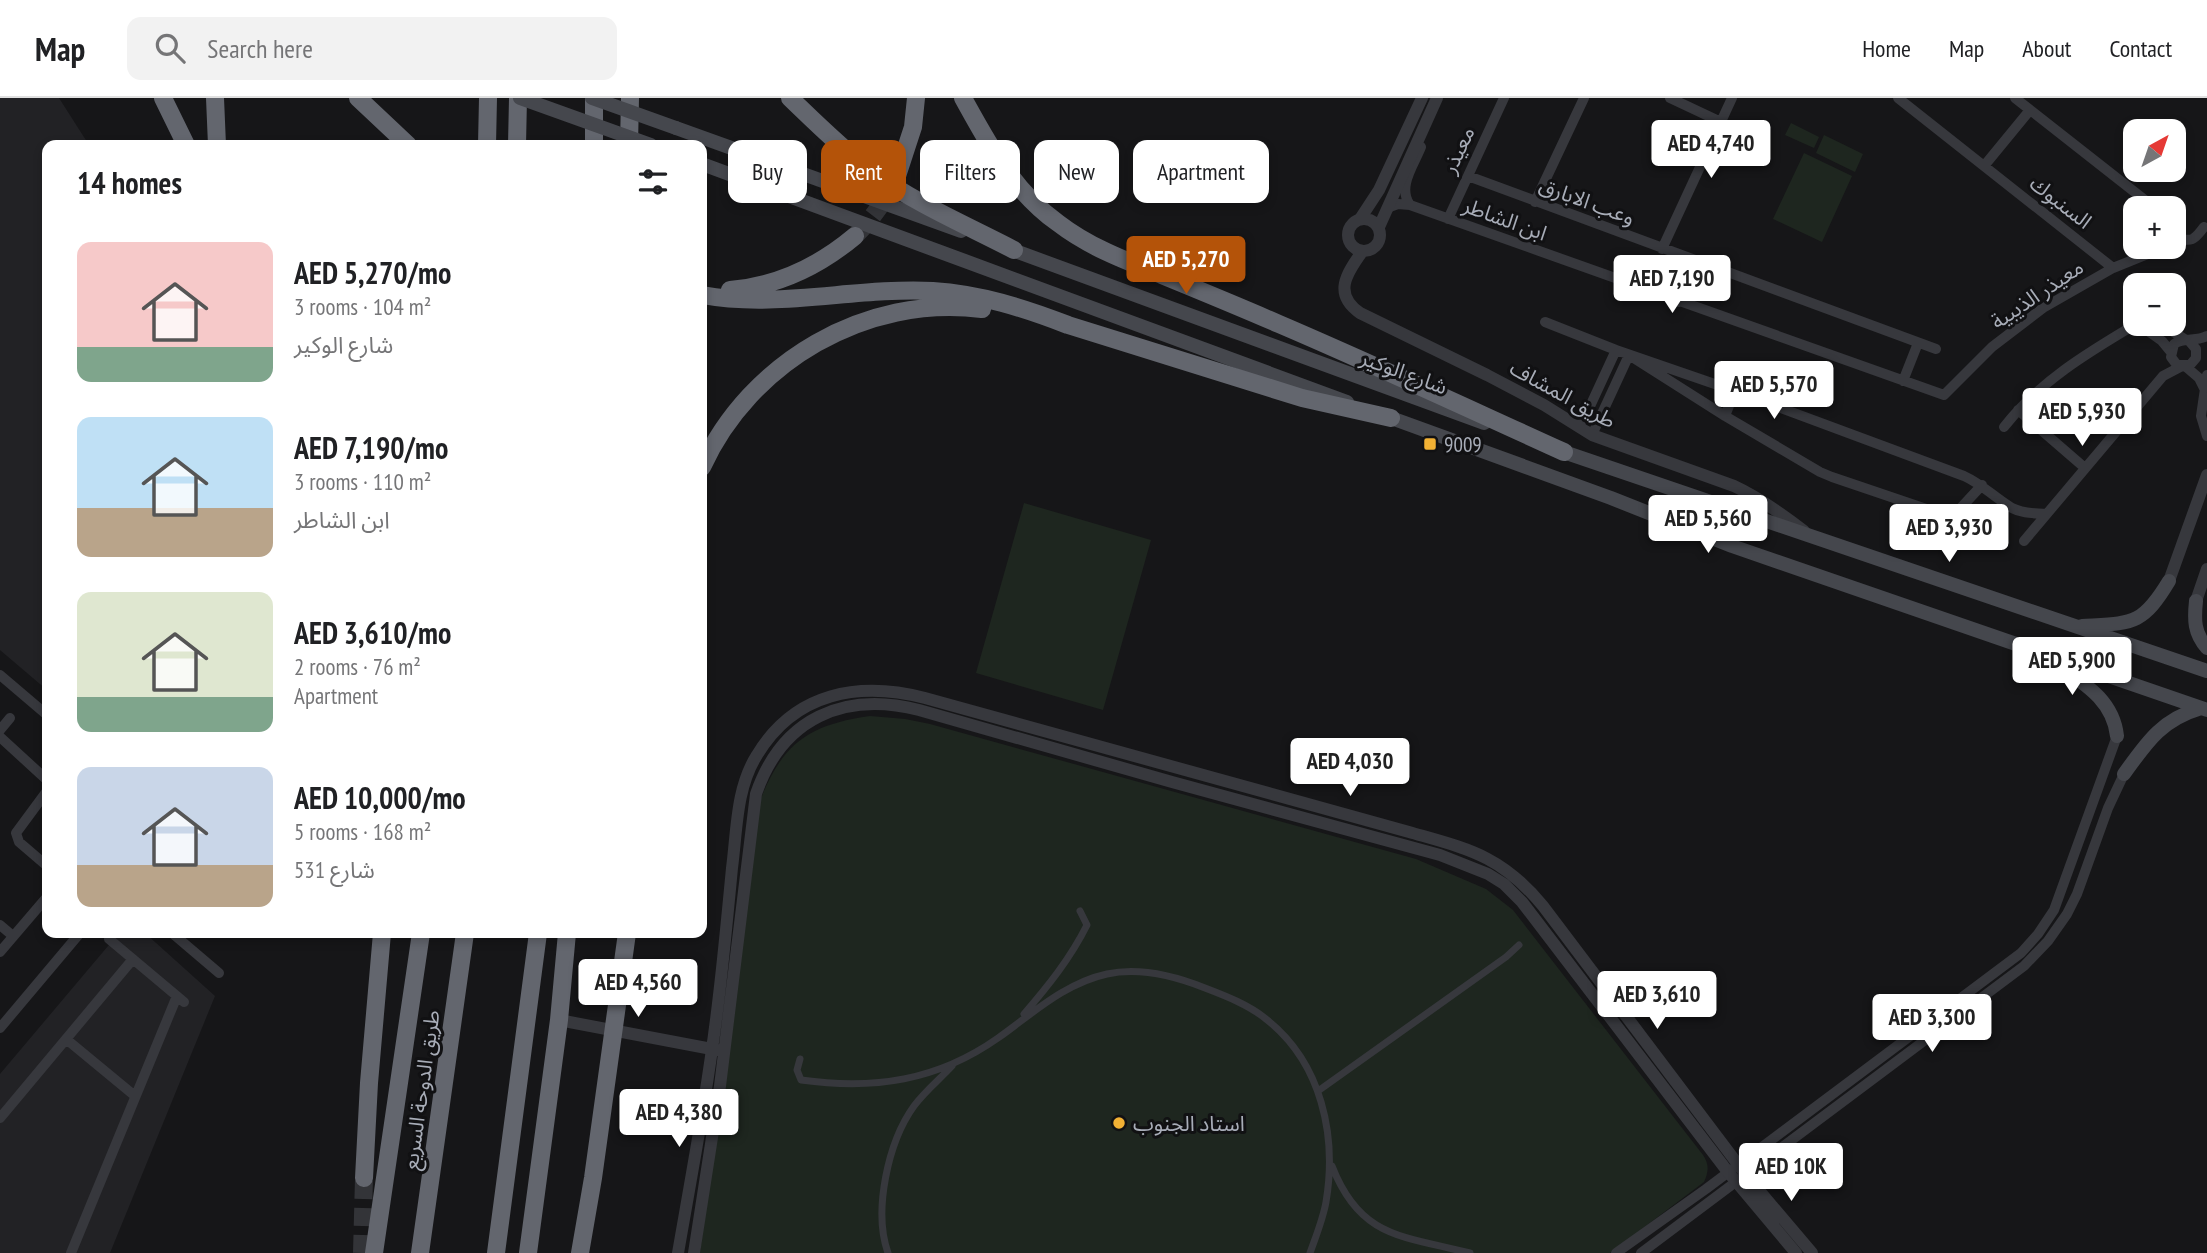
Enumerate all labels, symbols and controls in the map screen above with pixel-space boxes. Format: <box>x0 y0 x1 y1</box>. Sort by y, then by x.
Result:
search box <box>127 17 617 80</box>
text: Map <box>35 27 85 70</box>
icon: search <box>151 29 189 67</box>
text: Search here <box>207 32 313 65</box>
text: Home <box>1862 33 1911 64</box>
text: Map <box>1949 33 1984 64</box>
text: About <box>2022 33 2071 64</box>
text: Contact <box>2109 33 2172 64</box>
north arrow <box>2123 119 2186 182</box>
map controls <box>2123 119 2186 336</box>
pin: AED 4,740 <box>1631 120 1791 180</box>
street label: معيذر <box>1435 122 1481 179</box>
text: AED 4,740 <box>1667 128 1755 157</box>
chip: Buy <box>728 140 807 203</box>
chip: Rent <box>821 140 906 203</box>
chip: Filters <box>920 140 1020 203</box>
chip: New <box>1034 140 1119 203</box>
chip: Apartment <box>1133 140 1269 203</box>
text: 14 homes <box>77 163 182 202</box>
icon: filters <box>634 163 672 201</box>
street label: السنبوك <box>2025 169 2097 235</box>
street label: وعب الابارق <box>1536 171 1638 231</box>
street label: ابن الشاطر <box>1458 191 1551 247</box>
button: + <box>2123 196 2186 259</box>
pin: AED 5,270 <box>1106 236 1266 296</box>
text: AED 5,270 <box>1142 244 1230 273</box>
text: AED 5,270/mo <box>294 253 451 292</box>
street label: معيذر الذيبية <box>1985 253 2089 335</box>
pin: AED 7,190 <box>1592 256 1752 315</box>
text: AED 7,190 <box>1630 263 1714 292</box>
icon: home <box>133 270 217 354</box>
button: − <box>2123 273 2186 336</box>
text: 3 rooms · 104 m² <box>294 292 431 321</box>
text: شارع الوكير <box>294 330 393 359</box>
street label: شارع الوكير <box>1355 343 1451 402</box>
street label: طريق المشاف <box>1505 354 1621 434</box>
pin: AED 5,570 <box>1694 362 1854 421</box>
text: AED 5,570 <box>1730 369 1818 398</box>
pin: AED 5,930 <box>2002 388 2162 448</box>
text: AED 5,930 <box>2038 396 2126 425</box>
text: AED 7,190/mo <box>294 428 448 467</box>
place label: 9009 <box>1444 431 1482 458</box>
marker: 9009 <box>1422 436 1438 452</box>
icon: home <box>133 445 217 529</box>
text: 3 rooms · 110 m² <box>294 467 431 496</box>
pin: AED 5,560 <box>1628 496 1788 555</box>
text: AED 5,560 <box>1664 503 1752 532</box>
pin: AED 3,930 <box>1869 504 2029 564</box>
text: ابن الشاطر <box>294 505 390 534</box>
text: AED 3,930 <box>1905 512 1993 541</box>
text: AED 3,610/mo <box>294 613 451 652</box>
icon: home <box>133 620 217 704</box>
pin: AED 5,900 <box>1992 638 2152 697</box>
text: AED 5,900 <box>2028 645 2116 674</box>
text: 2 rooms · 76 m² <box>294 652 421 681</box>
text: Apartment <box>294 681 378 710</box>
pin: AED 4,030 <box>1270 738 1430 798</box>
text: AED 4,030 <box>1306 746 1394 775</box>
text: AED 10,000/mo <box>294 778 466 817</box>
icon: home <box>133 795 217 879</box>
text: 5 rooms · 168 m² <box>294 817 431 846</box>
text: شارع 531 <box>294 855 375 884</box>
pin: AED 4,560 <box>558 960 718 1019</box>
text: AED 4,560 <box>594 967 682 996</box>
pin: AED 3,610 <box>1577 972 1737 1031</box>
text: AED 3,610 <box>1613 979 1701 1008</box>
pin: AED 3,300 <box>1852 995 2012 1054</box>
text: AED 3,300 <box>1888 1002 1976 1031</box>
street label: طريق الدوحة السريع <box>396 1008 448 1172</box>
pin: AED 4,380 <box>599 1090 759 1149</box>
text: AED 4,380 <box>635 1097 723 1126</box>
place label: استاد الجنوب <box>1133 1110 1245 1137</box>
marker: استاد الجنوب <box>1111 1115 1127 1131</box>
pin: AED 10K <box>1726 1144 1856 1203</box>
text: AED 10K <box>1755 1151 1827 1180</box>

